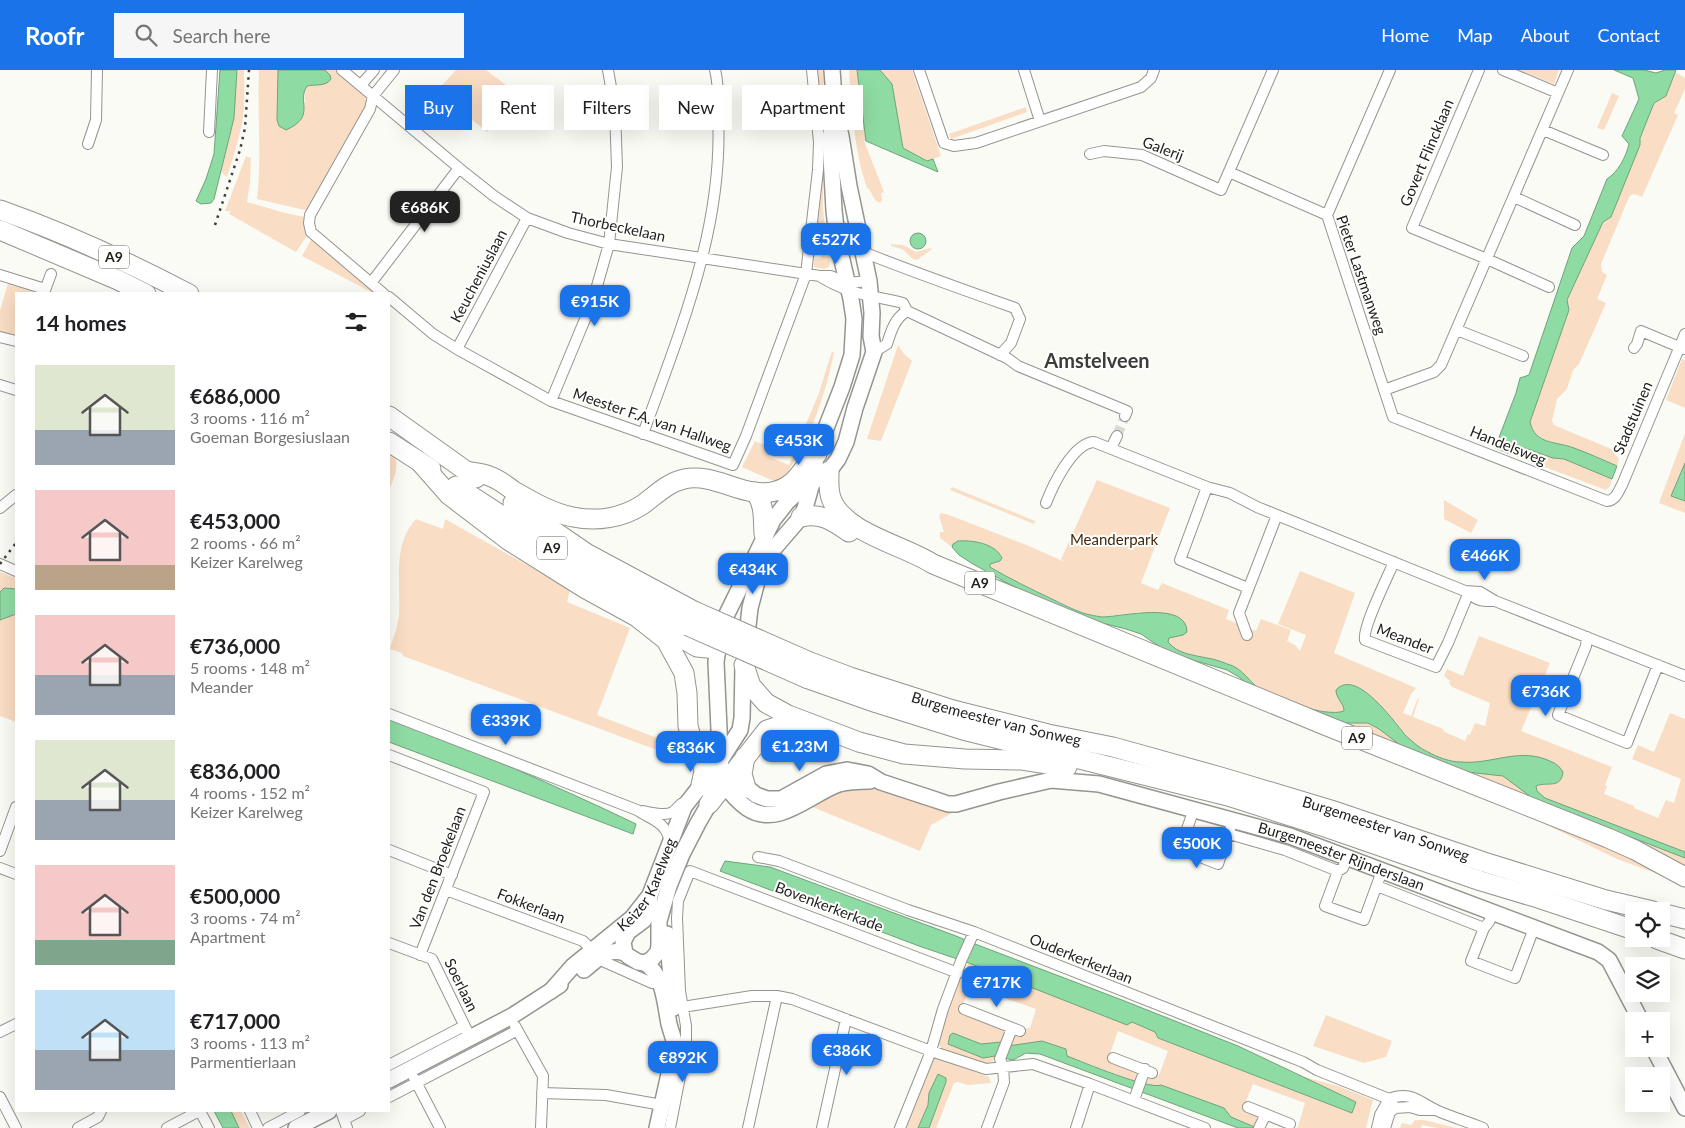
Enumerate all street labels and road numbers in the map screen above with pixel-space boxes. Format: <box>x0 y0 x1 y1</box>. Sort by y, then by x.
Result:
street label: Govert Flincklaan <box>1395 96 1457 209</box>
street label: Galerij <box>1140 132 1186 164</box>
street label: Thorbeckelaan <box>569 207 667 245</box>
street label: Pieter Lastmanweg <box>1333 213 1391 337</box>
street label: Keucheniuslaan <box>446 226 510 325</box>
road number: A9 <box>99 246 129 268</box>
street label: Stadstuinen <box>1609 378 1656 457</box>
street label: Meester F.A. van Hallweg <box>571 383 734 455</box>
street label: Handelsweg <box>1468 422 1549 469</box>
road number: A9 <box>537 536 567 559</box>
road number: A9 <box>965 572 995 594</box>
street label: Meander <box>1374 619 1437 657</box>
street label: Burgemeester van Sonweg <box>909 687 1083 748</box>
road number: A9 <box>1342 726 1372 750</box>
street label: Burgemeester van Sonweg <box>1300 792 1472 864</box>
street label: Van den Broekelaan <box>405 804 469 932</box>
street label: Burgemeester Rijnderslaan <box>1256 818 1427 894</box>
street label: Keizer Karelweg <box>613 835 679 934</box>
street label: Bovenkerkerkade <box>773 877 886 935</box>
street label: Fokkerlaan <box>495 884 568 926</box>
street label: Ouderkerkerlaan <box>1027 929 1136 987</box>
street label: Soerlaan <box>441 955 482 1014</box>

